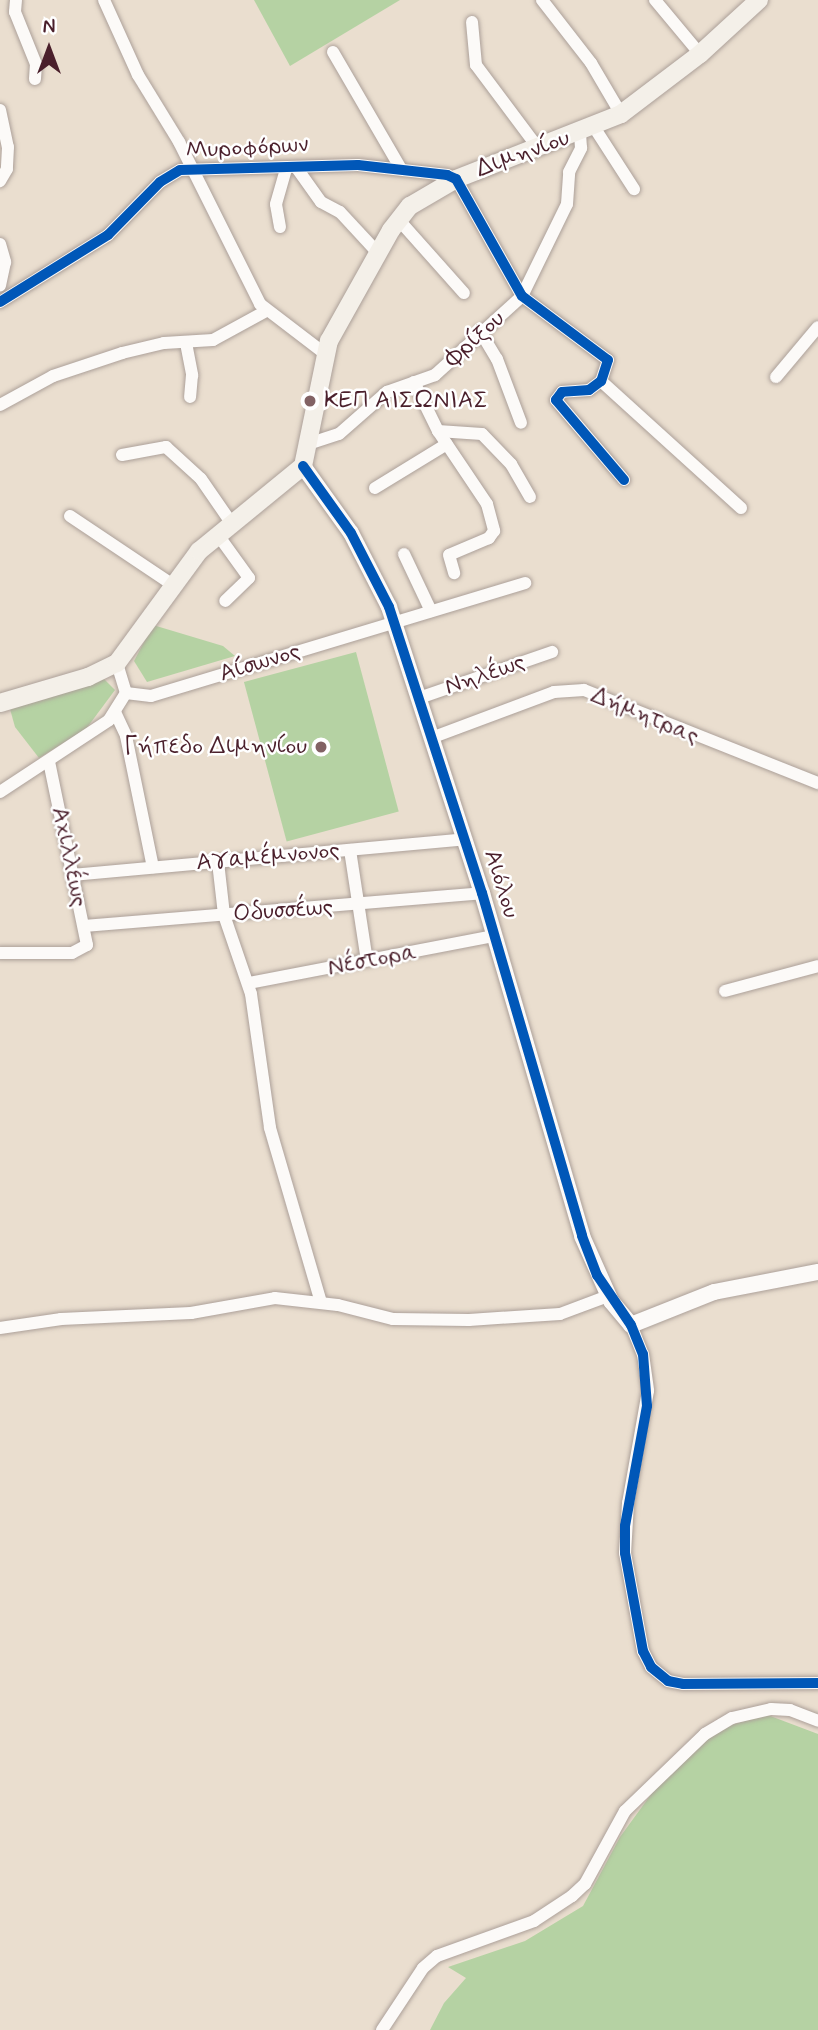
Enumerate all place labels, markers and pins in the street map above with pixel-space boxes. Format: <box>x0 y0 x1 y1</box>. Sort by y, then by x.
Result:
place label: ΚΕΠ ΑΙΣΩΝΙΑΣ <box>324 387 488 415</box>
marker: ΚΕΠ ΑΙΣΩΝΙΑΣ <box>302 393 318 409</box>
place label: Γήπεδο Διμηνίου <box>124 733 307 761</box>
marker: Γήπεδο Διμηνίου <box>313 739 329 755</box>

